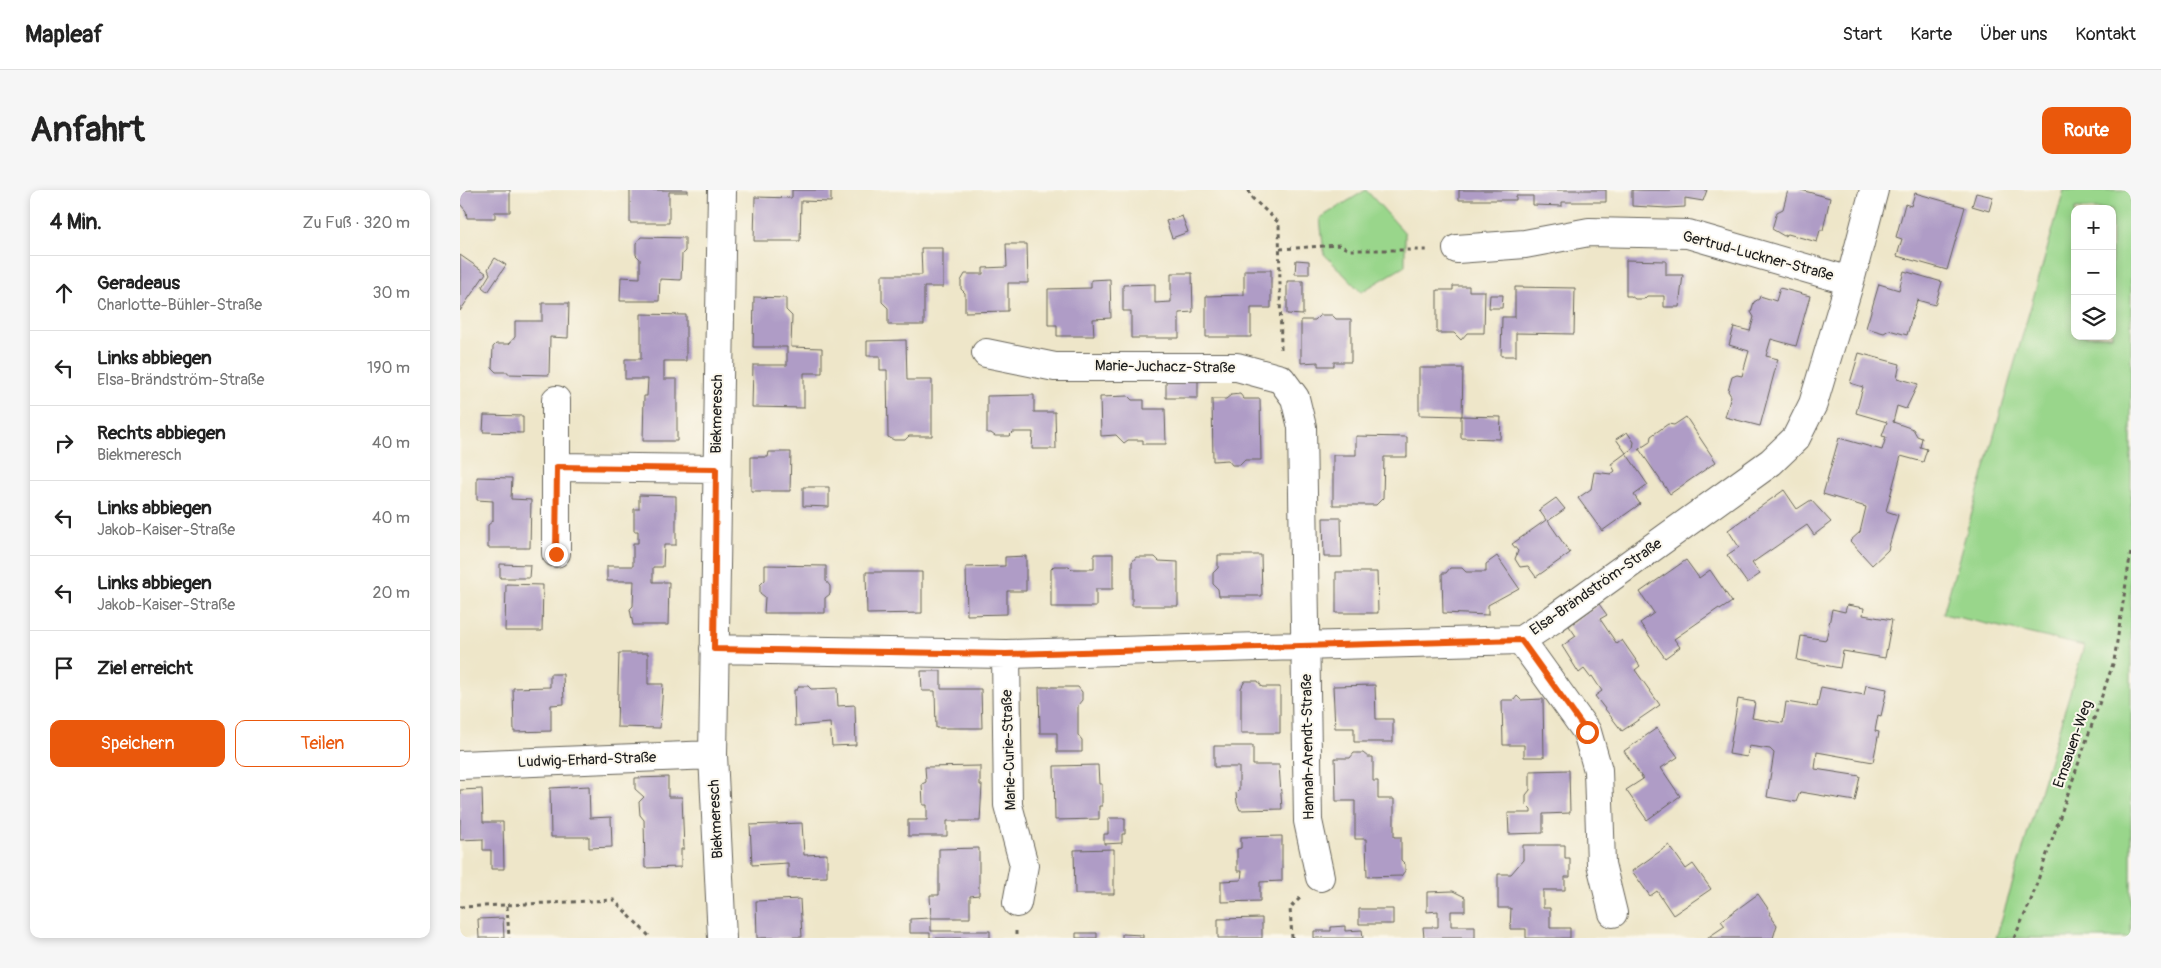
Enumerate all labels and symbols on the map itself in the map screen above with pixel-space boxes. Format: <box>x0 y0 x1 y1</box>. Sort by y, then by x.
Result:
street label: Gertrud-Luckner-Straße <box>1680 227 1836 285</box>
street label: Marie-Juchacz-Straße <box>1095 356 1236 378</box>
street label: Biekmeresch <box>707 374 727 454</box>
street label: Elsa-Brändström-Straße <box>1526 534 1666 640</box>
route end <box>545 543 568 566</box>
street label: Hannah-Arendt-Straße <box>1297 673 1319 820</box>
street label: Marie-Curie-Straße <box>997 689 1021 811</box>
street label: Emsauen-Weg <box>2049 698 2097 790</box>
route start <box>1576 721 1599 744</box>
street label: Ludwig-Erhard-Straße <box>517 748 657 772</box>
street label: Biekmeresch <box>704 779 728 859</box>

